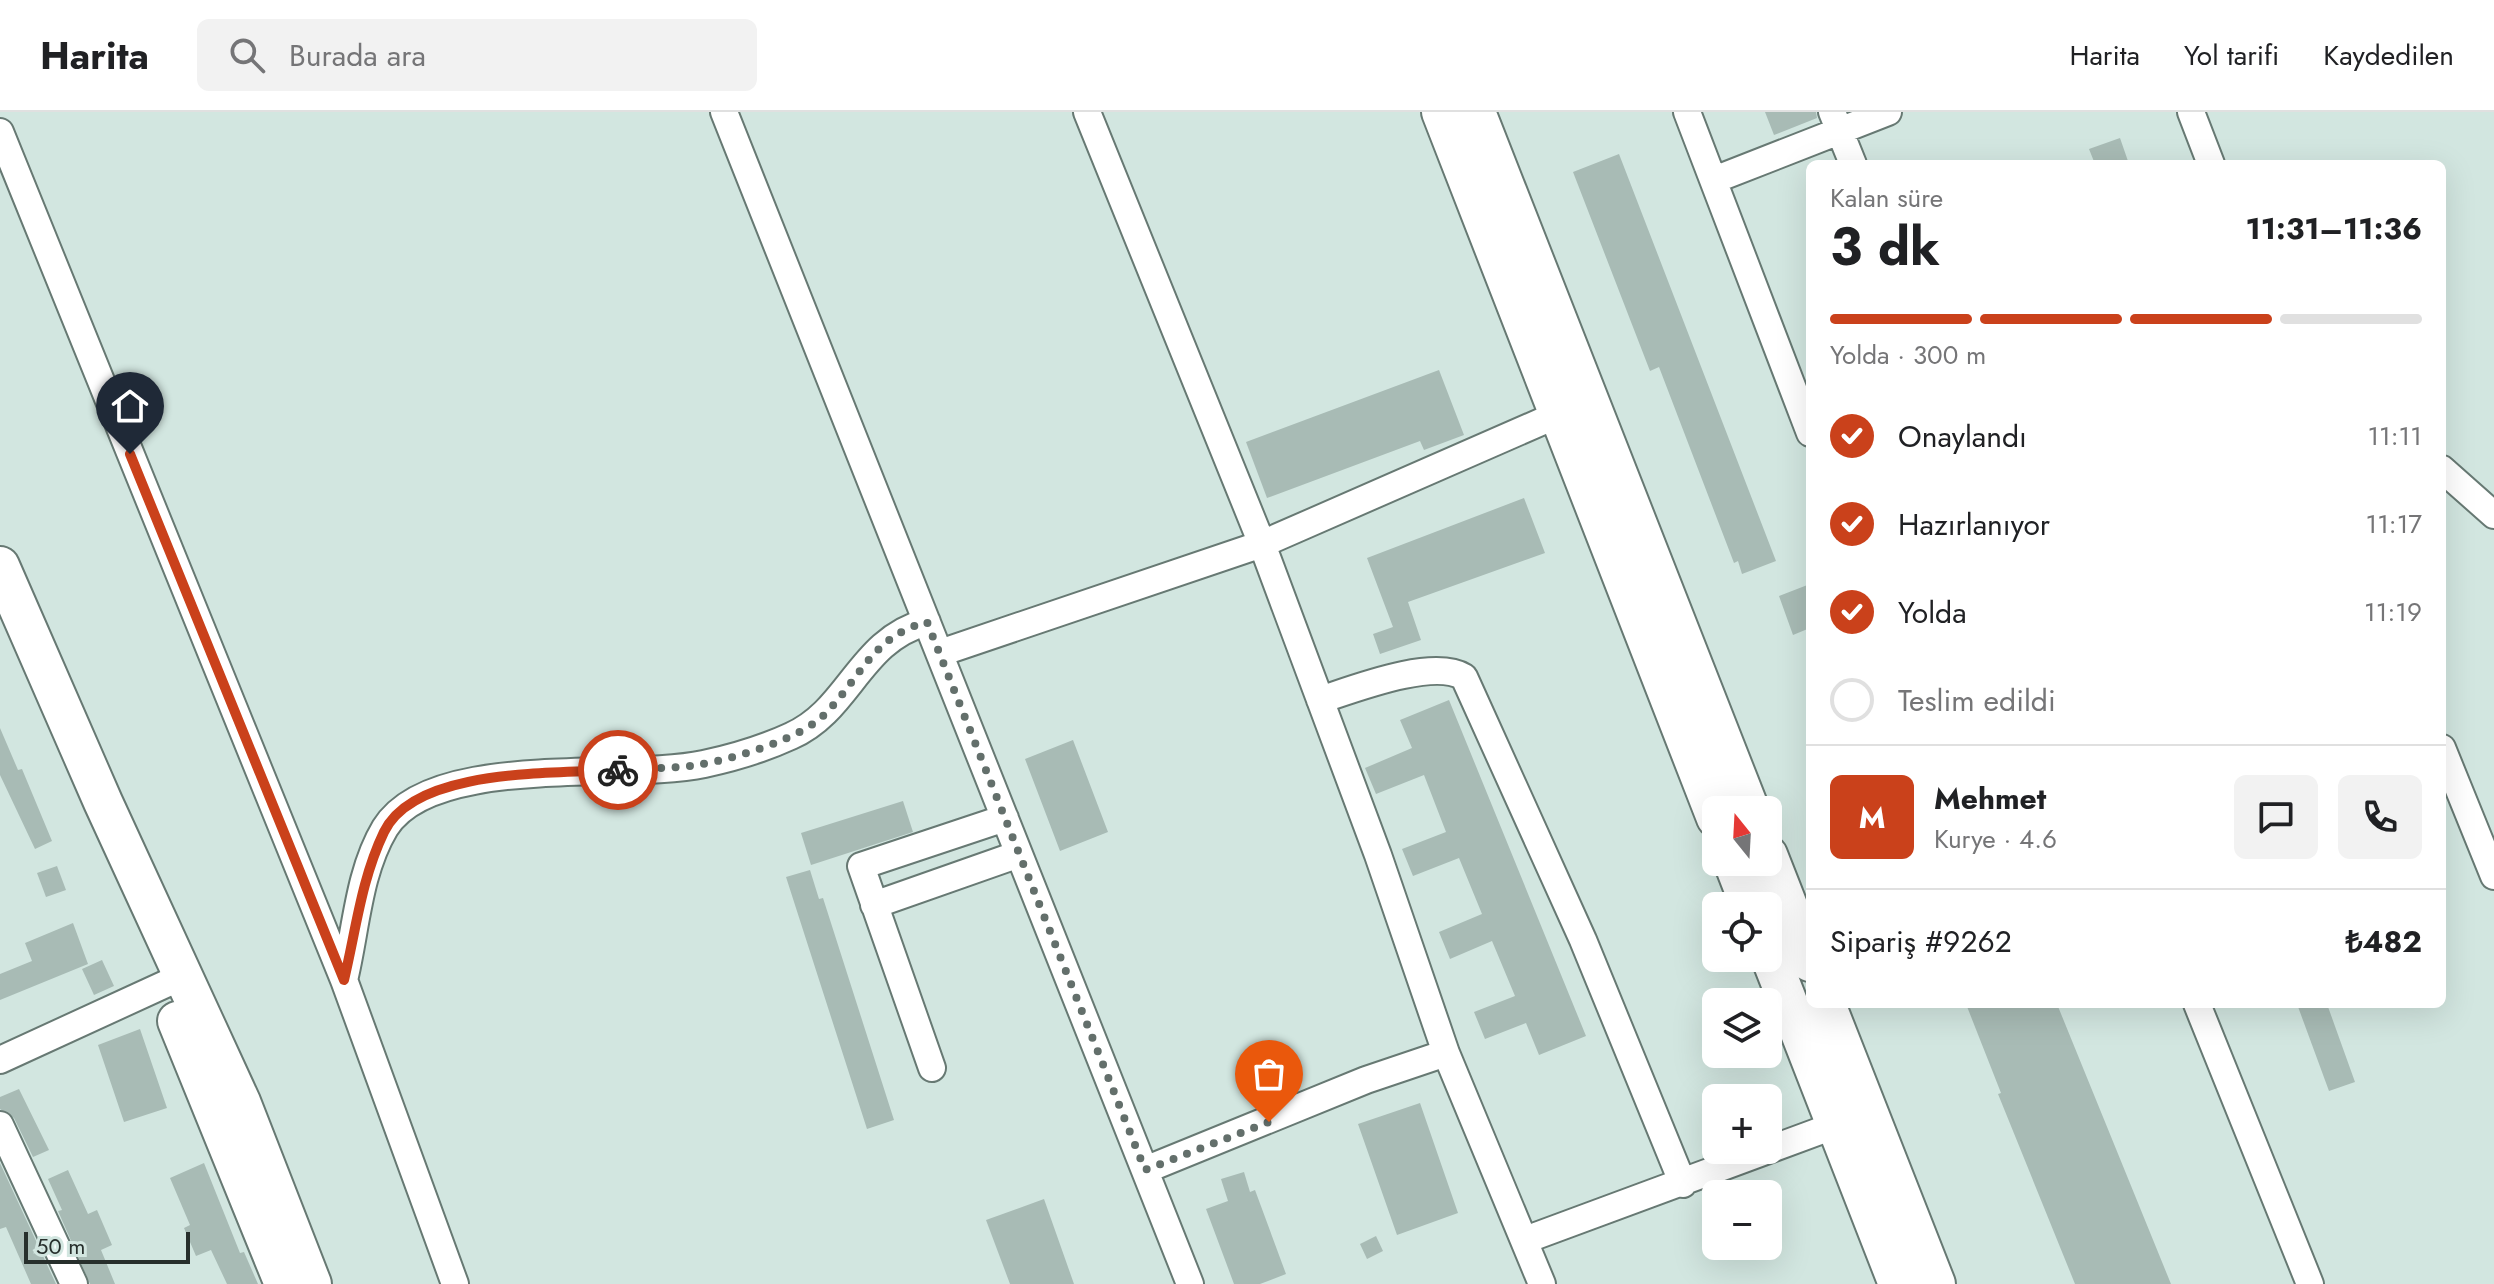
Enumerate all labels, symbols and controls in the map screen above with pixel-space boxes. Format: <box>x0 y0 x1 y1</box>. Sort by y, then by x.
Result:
search box <box>197 19 757 91</box>
text: Harita <box>40 28 149 83</box>
icon: search <box>225 33 269 77</box>
text: Burada ara <box>289 34 426 77</box>
text: Harita <box>2069 35 2140 76</box>
text: Yol tarifi <box>2184 35 2279 76</box>
text: Kaydedilen <box>2323 35 2454 76</box>
text: Kalan süre <box>1830 179 1943 217</box>
text: 11:31–11:36 <box>2245 207 2422 250</box>
text: 3 dk <box>1830 209 1940 285</box>
text: Yolda · 300 m <box>1830 336 1986 374</box>
pin <box>96 372 164 454</box>
icon: home <box>108 384 152 428</box>
icon: check <box>1830 414 1874 458</box>
text: Onaylandı <box>1898 415 2027 458</box>
text: 11:11 <box>2367 417 2422 455</box>
icon: check <box>1830 502 1874 546</box>
text: Hazırlanıyor <box>1898 503 2050 546</box>
text: 11:17 <box>2365 505 2422 543</box>
icon: check <box>1830 590 1874 634</box>
text: Yolda <box>1898 591 1967 634</box>
text: 11:19 <box>2364 593 2422 631</box>
text: Teslim edildi <box>1898 679 2056 722</box>
courier <box>578 730 658 810</box>
icon: bike <box>596 748 640 792</box>
button: chat <box>2234 775 2318 859</box>
button: phone <box>2338 775 2422 859</box>
text: Mehmet <box>1934 777 2046 820</box>
north arrow <box>1702 796 1782 876</box>
map controls <box>1702 796 1782 1260</box>
text: M <box>1859 796 1885 839</box>
text: Kurye · 4.6 <box>1934 820 2057 858</box>
button: locate <box>1702 892 1782 972</box>
text: Sipariş #9262 <box>1830 920 2012 963</box>
text: ₺482 <box>2345 920 2422 963</box>
button: layers <box>1702 988 1782 1068</box>
pin <box>1235 1040 1303 1122</box>
icon: bag <box>1247 1052 1291 1096</box>
button: + <box>1702 1084 1782 1164</box>
button: − <box>1702 1180 1782 1260</box>
scale bar <box>24 1228 190 1264</box>
text: 50 m <box>36 1230 85 1262</box>

